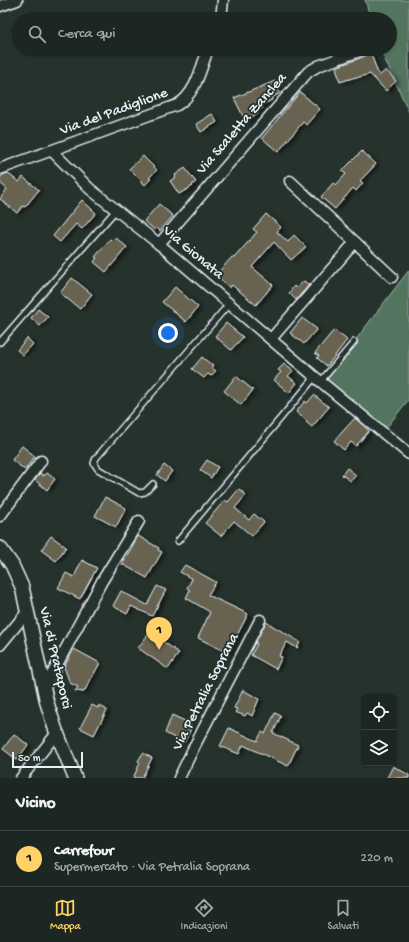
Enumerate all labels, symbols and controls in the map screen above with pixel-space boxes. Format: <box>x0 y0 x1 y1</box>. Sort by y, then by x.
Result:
search box <box>12 12 397 56</box>
icon: search <box>26 23 48 45</box>
text: Cerca qui <box>58 25 115 43</box>
street label: Via Scaletta Zanclea <box>192 69 291 179</box>
street label: Via del Padiglione <box>57 84 171 140</box>
street label: Via Gionata <box>158 222 228 284</box>
your location <box>158 323 178 343</box>
street label: Via di Prataporci <box>34 604 75 711</box>
pin: 1 <box>146 617 172 650</box>
street label: Via Petralia Soprana <box>168 630 244 754</box>
map controls <box>361 694 397 766</box>
button: locate <box>361 694 397 730</box>
button: layers <box>361 730 397 766</box>
scale bar <box>12 750 83 769</box>
text: 50 m <box>18 753 40 765</box>
text: Vicino <box>16 794 56 814</box>
text: Carrefour <box>54 842 114 860</box>
text: 1 <box>26 851 32 866</box>
text: 220 m <box>361 851 393 866</box>
text: Supermercato · Via Petralia Soprana <box>54 860 250 875</box>
tab: Mappa <box>50 897 81 933</box>
tab: Indicazioni <box>181 897 228 933</box>
tab: Salvati <box>328 897 359 933</box>

